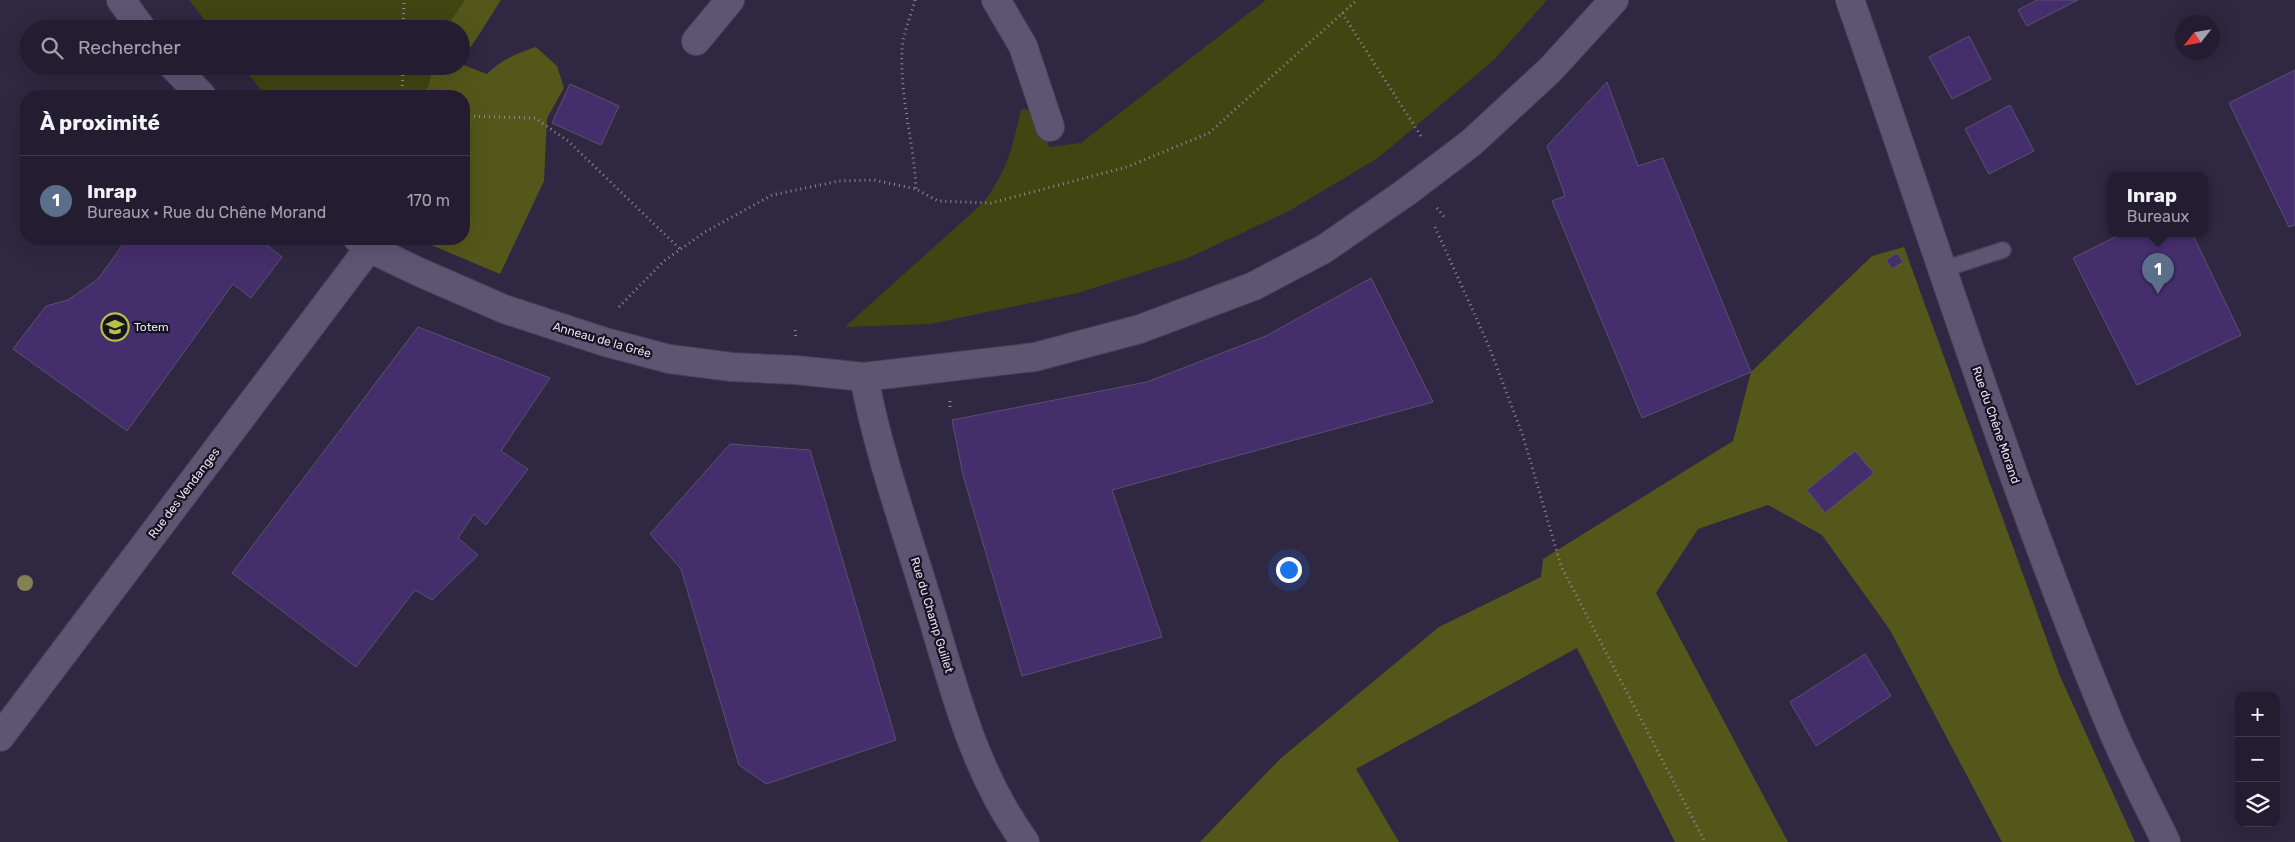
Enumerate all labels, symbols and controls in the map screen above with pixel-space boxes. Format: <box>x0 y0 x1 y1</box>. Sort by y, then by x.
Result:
north arrow <box>2175 15 2220 60</box>
search box <box>20 20 470 75</box>
icon: search <box>38 34 66 62</box>
text: Rechercher <box>78 36 181 59</box>
text: À proximité <box>40 110 160 135</box>
popup <box>2108 172 2208 237</box>
text: Inrap <box>87 180 137 203</box>
text: Inrap <box>2127 184 2177 207</box>
text: 1 <box>52 191 60 210</box>
text: 170 m <box>407 191 450 210</box>
text: Bureaux · Rue du Chêne Morand <box>87 203 326 222</box>
text: Bureaux <box>2127 207 2189 226</box>
pin: 1 <box>2142 253 2174 294</box>
school or university icon: Totem <box>100 312 130 342</box>
street label: Anneau de la Grée <box>551 319 653 361</box>
place label: Totem <box>134 320 169 334</box>
street label: Rue du Chêne Morand <box>1969 365 2023 485</box>
street label: Rue des Vendanges <box>145 445 223 541</box>
street label: Rue du Champ Guillet <box>908 555 956 675</box>
your location <box>1276 557 1302 583</box>
map controls <box>2235 692 2280 827</box>
button: + <box>2235 692 2280 737</box>
button: − <box>2235 737 2280 782</box>
button: layers <box>2235 782 2280 827</box>

